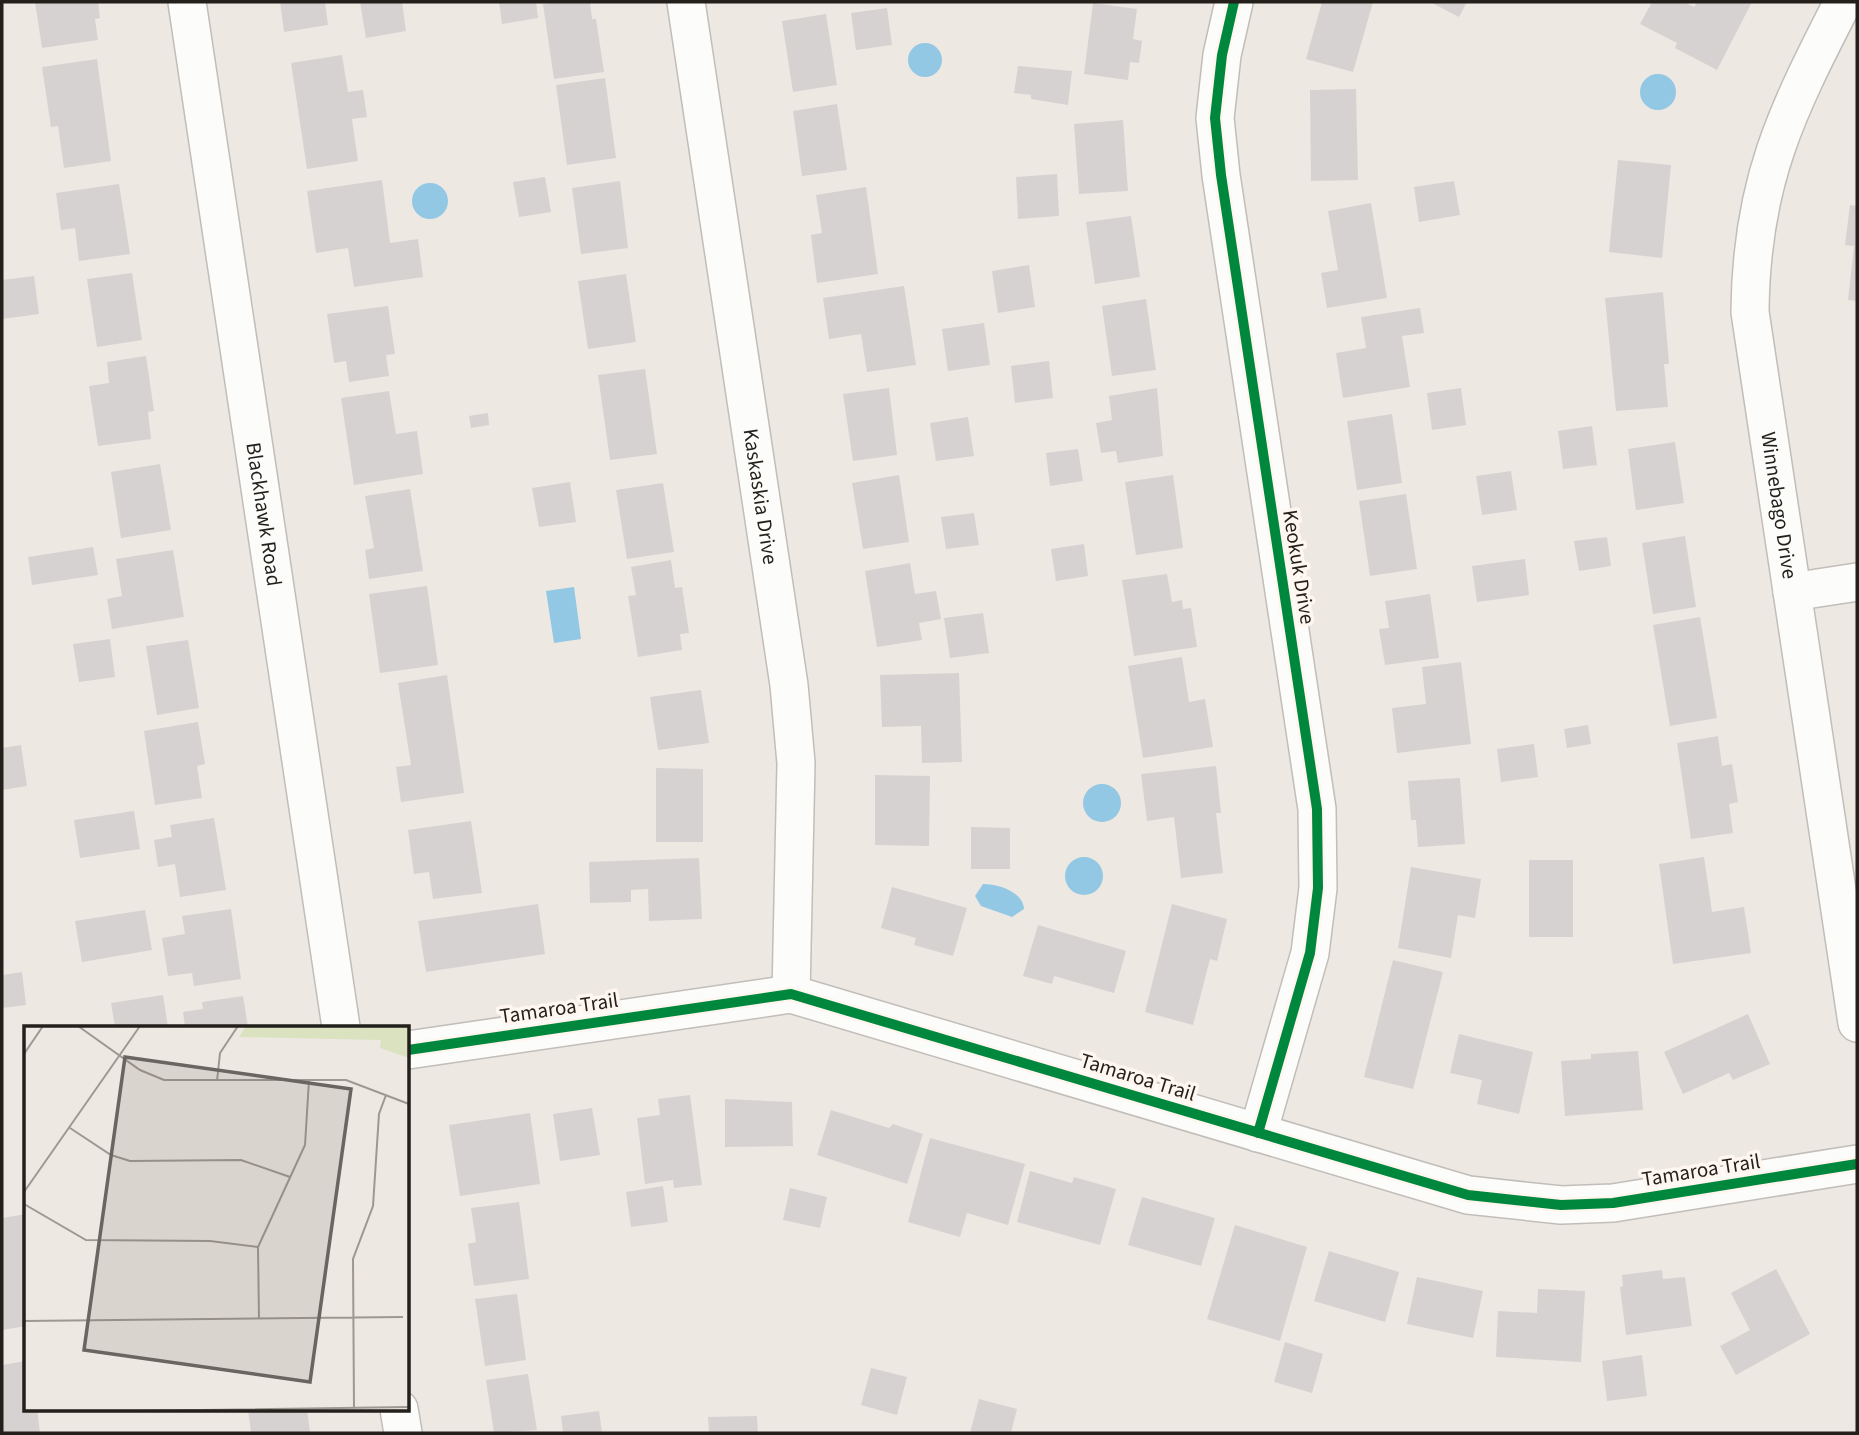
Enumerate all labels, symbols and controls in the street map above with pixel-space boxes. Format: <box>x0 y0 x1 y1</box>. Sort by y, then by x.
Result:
street label: Kaskaskia Drive <box>736 426 786 566</box>
street label: Winnebago Drive <box>1753 430 1805 581</box>
street label: Blackhawk Road <box>238 440 290 588</box>
street label: Keokuk Drive <box>1275 508 1323 626</box>
street label: Tamaroa Trail <box>498 985 620 1031</box>
inset map <box>24 1026 410 1410</box>
street label: Tamaroa Trail <box>1076 1045 1200 1109</box>
street label: Tamaroa Trail <box>1640 1146 1762 1194</box>

